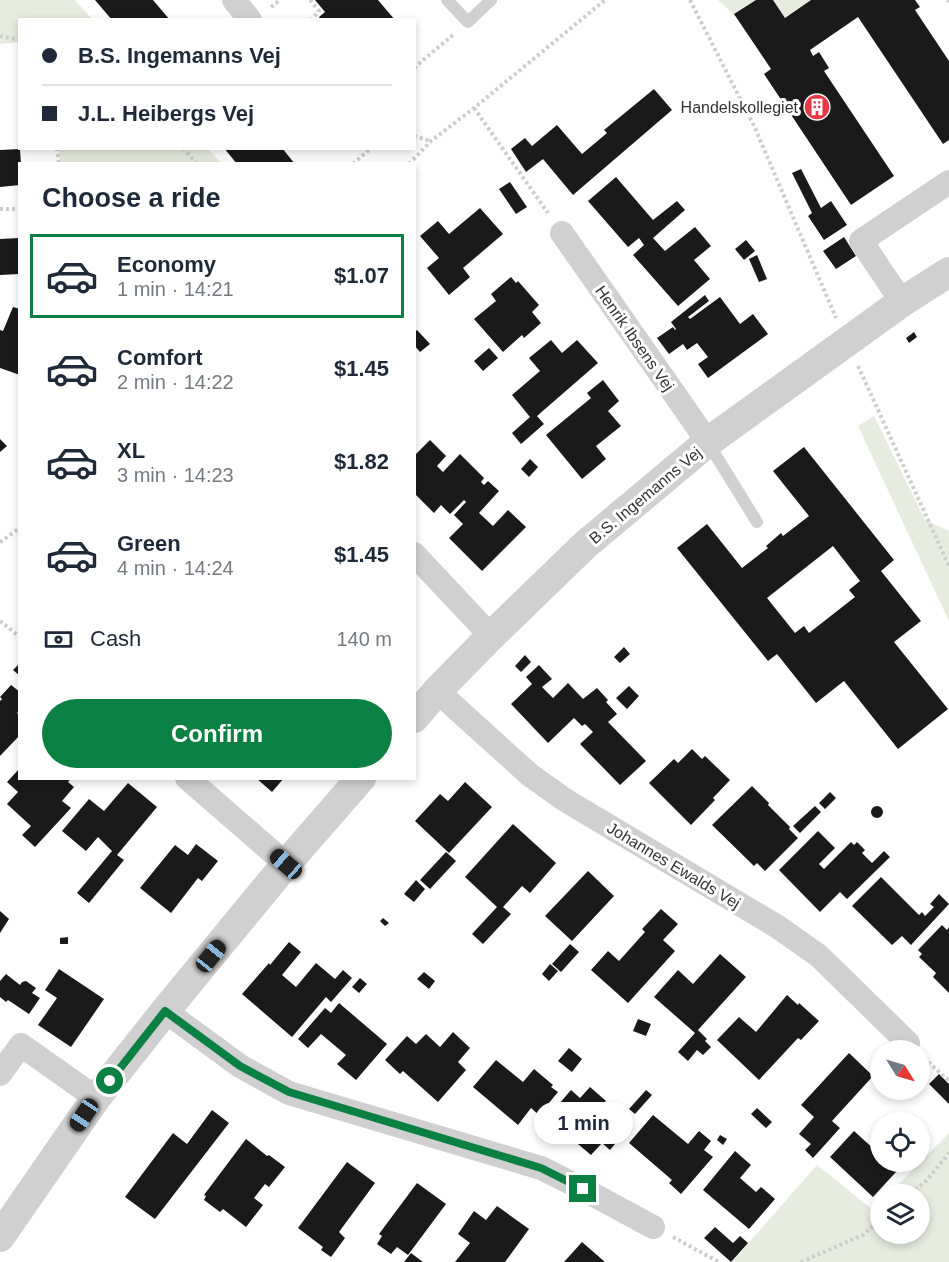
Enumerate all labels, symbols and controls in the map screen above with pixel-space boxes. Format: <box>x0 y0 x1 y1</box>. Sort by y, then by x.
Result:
text: B.S. Ingemanns Vej <box>78 43 281 68</box>
building icon: Handelskollegiet <box>802 92 832 122</box>
place label: Handelskollegiet <box>681 99 799 116</box>
text: J.L. Heibergs Vej <box>78 101 254 126</box>
text: Choose a ride <box>42 183 221 213</box>
icon: car <box>45 249 99 303</box>
text: Economy <box>117 252 216 277</box>
text: $1.07 <box>334 263 389 288</box>
text: 1 min · 14:21 <box>117 278 234 300</box>
street label: Henrik Ibsens Vej <box>592 282 677 394</box>
icon: car <box>45 342 99 396</box>
text: Comfort <box>117 345 203 370</box>
text: $1.45 <box>334 356 389 381</box>
text: 2 min · 14:22 <box>117 371 234 393</box>
icon: car <box>45 435 99 489</box>
text: XL <box>117 438 145 463</box>
street label: B.S. Ingemanns Vej <box>586 444 705 547</box>
text: $1.82 <box>334 449 389 474</box>
text: 3 min · 14:23 <box>117 464 234 486</box>
icon: car <box>45 528 99 582</box>
text: Green <box>117 531 181 556</box>
text: $1.45 <box>334 542 389 567</box>
text: 4 min · 14:24 <box>117 557 234 579</box>
icon: cash <box>42 623 75 656</box>
text: Cash <box>90 626 141 651</box>
text: 140 m <box>336 628 392 650</box>
button: Confirm <box>42 699 392 768</box>
street label: Johannes Ewalds Vej <box>604 819 743 912</box>
car <box>267 845 305 883</box>
car <box>193 936 229 976</box>
north arrow <box>870 1040 930 1100</box>
map controls <box>870 1040 930 1244</box>
route start <box>96 1067 123 1094</box>
car <box>66 1095 102 1135</box>
callout: 1 min <box>534 1102 632 1144</box>
text: 1 min <box>557 1112 610 1134</box>
button: locate <box>870 1112 930 1172</box>
route end <box>569 1175 596 1202</box>
button: layers <box>870 1184 930 1244</box>

